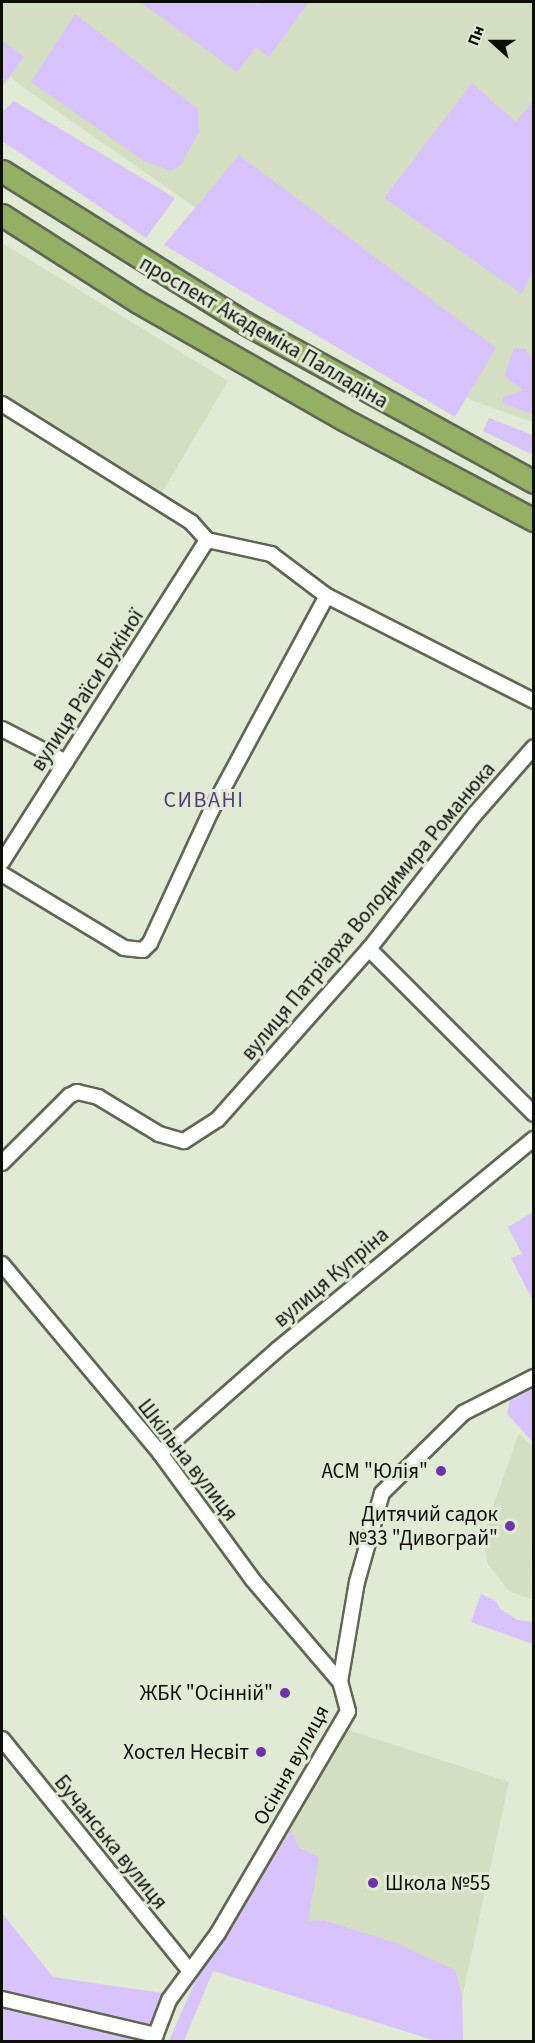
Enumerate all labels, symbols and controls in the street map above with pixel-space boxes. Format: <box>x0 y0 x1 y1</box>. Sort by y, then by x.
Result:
north arrow <box>463 12 523 72</box>
text: Пн <box>462 22 490 49</box>
street label: проспект Академіка Палладіна <box>135 250 393 414</box>
street label: вулиця Раїси Букіної <box>25 604 149 776</box>
street label: вулиця Патріарха Володимира Романюка <box>236 757 500 1065</box>
district label: СИВАНІ <box>163 788 245 814</box>
street label: вулиця Купріна <box>268 1222 394 1332</box>
street label: Шкільна вулиця <box>133 1394 243 1526</box>
place label: АСМ "Юлія" <box>321 1458 428 1484</box>
marker: АСМ "Юлія" <box>432 1462 450 1480</box>
place label: Дитячий садок №33 "Дивограй" <box>348 1501 498 1551</box>
marker: Дитячий садок №33 "Дивограй" <box>503 1519 517 1533</box>
place label: ЖБК "Осінній" <box>140 1680 273 1706</box>
marker: ЖБК "Осінній" <box>278 1686 292 1700</box>
street label: Осіння вулиця <box>248 1701 334 1829</box>
place label: Хостел Несвіт <box>123 1739 249 1765</box>
marker: Хостел Несвіт <box>254 1745 268 1759</box>
street label: Бучанська вулиця <box>49 1770 173 1914</box>
place label: Школа №55 <box>385 1870 490 1896</box>
marker: Школа №55 <box>366 1876 380 1890</box>

